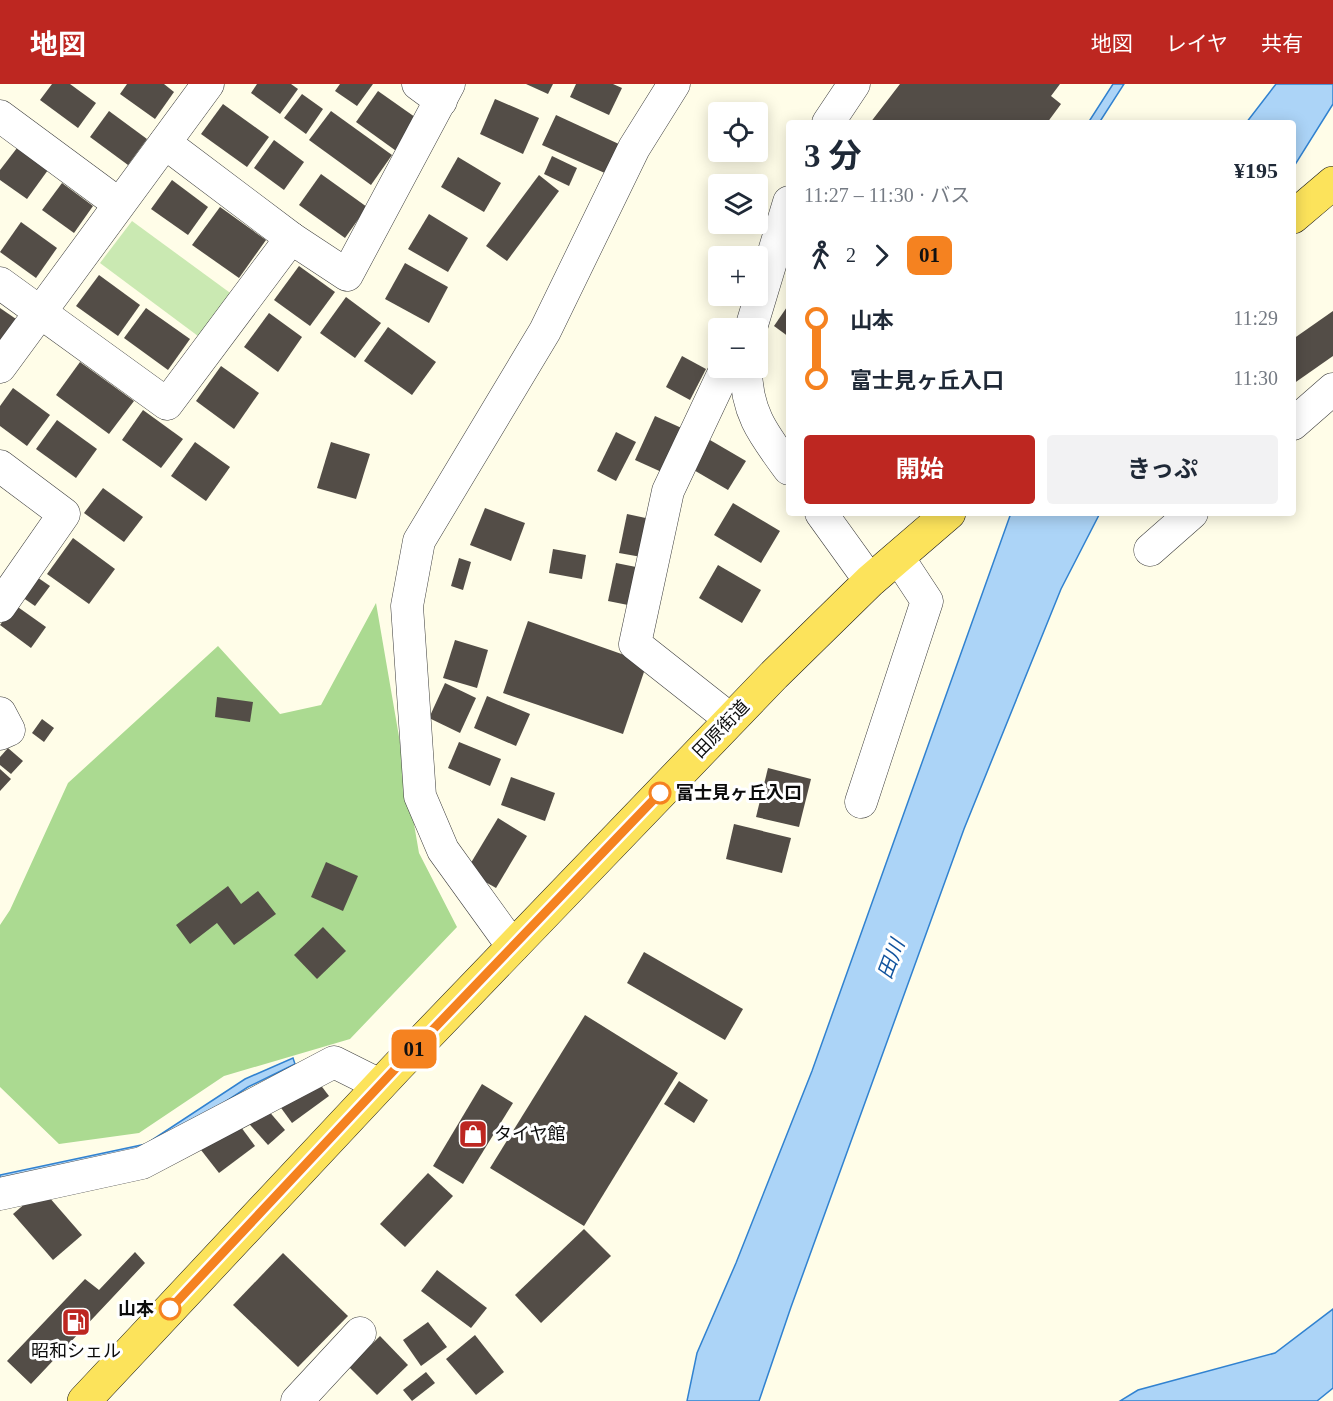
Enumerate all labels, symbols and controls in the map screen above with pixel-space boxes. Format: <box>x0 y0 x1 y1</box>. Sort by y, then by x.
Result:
text: 地図 <box>30 29 86 60</box>
text: 地図 <box>1091 32 1133 56</box>
text: レイヤ <box>1166 32 1228 56</box>
text: 共有 <box>1261 32 1303 56</box>
map controls <box>708 102 768 378</box>
button: locate <box>708 102 768 162</box>
text: 3 分 <box>804 138 862 174</box>
text: ¥195 <box>1234 158 1278 183</box>
button: layers <box>708 174 768 234</box>
text: 11:27 – 11:30 · バス <box>804 184 970 206</box>
icon: walk <box>804 239 837 272</box>
icon: forward <box>865 239 898 272</box>
text: 01 <box>919 243 940 267</box>
text: 2 <box>846 244 856 266</box>
button: + <box>708 246 768 306</box>
text: 11:29 <box>1233 307 1278 329</box>
text: 山本 <box>850 308 894 333</box>
button: − <box>708 318 768 378</box>
text: 11:30 <box>1233 367 1278 389</box>
text: 富士見ヶ丘入口 <box>850 368 1004 393</box>
button: 開始 <box>804 435 1035 504</box>
button: きっぷ <box>1047 435 1278 504</box>
street label: 田原街道 <box>689 696 753 762</box>
marker: 富士見ヶ丘入口 <box>649 782 671 804</box>
place label: 富士見ヶ丘入口 <box>676 783 802 803</box>
water label: 田川 <box>874 935 909 982</box>
line badge: 01 <box>387 1030 441 1068</box>
text: 01 <box>404 1037 425 1061</box>
shop icon: タイヤ館 <box>457 1118 489 1150</box>
place label: タイヤ館 <box>494 1124 565 1144</box>
marker: 山本 <box>159 1298 181 1320</box>
place label: 山本 <box>118 1299 154 1319</box>
fuel station icon: 昭和シェル <box>60 1306 92 1338</box>
place label: 昭和シェル <box>31 1341 121 1361</box>

